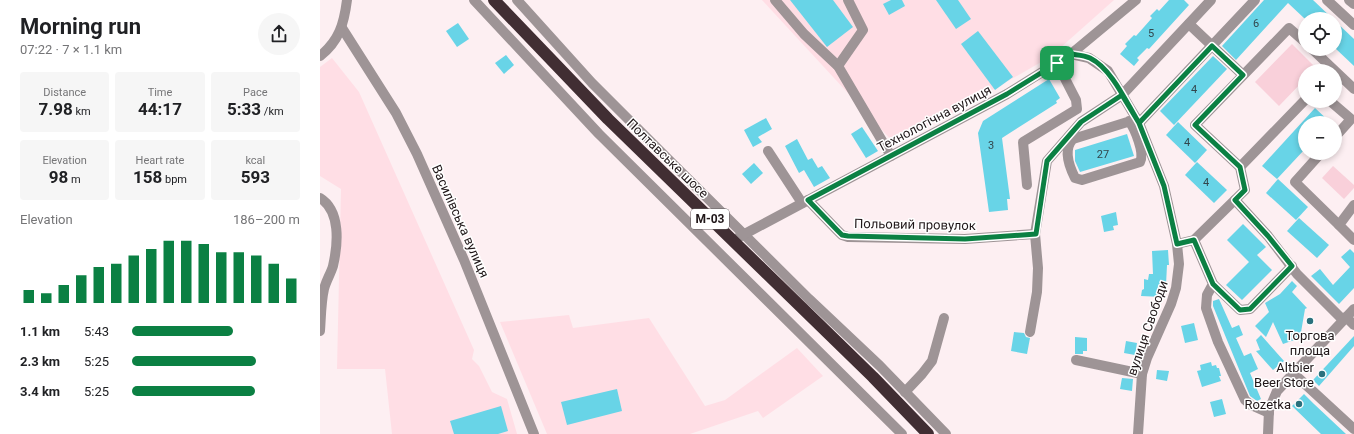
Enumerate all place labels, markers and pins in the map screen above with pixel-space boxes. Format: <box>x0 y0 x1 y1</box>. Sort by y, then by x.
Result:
pin <box>1040 46 1074 80</box>
marker: Торгова площа <box>1305 316 1315 326</box>
place label: Торгова площа <box>1285 328 1335 358</box>
place label: Altbier Beer Store <box>1254 360 1315 390</box>
marker: Altbier Beer Store <box>1317 369 1327 379</box>
place label: Rozetka <box>1245 397 1291 412</box>
marker: Rozetka <box>1294 399 1304 409</box>

